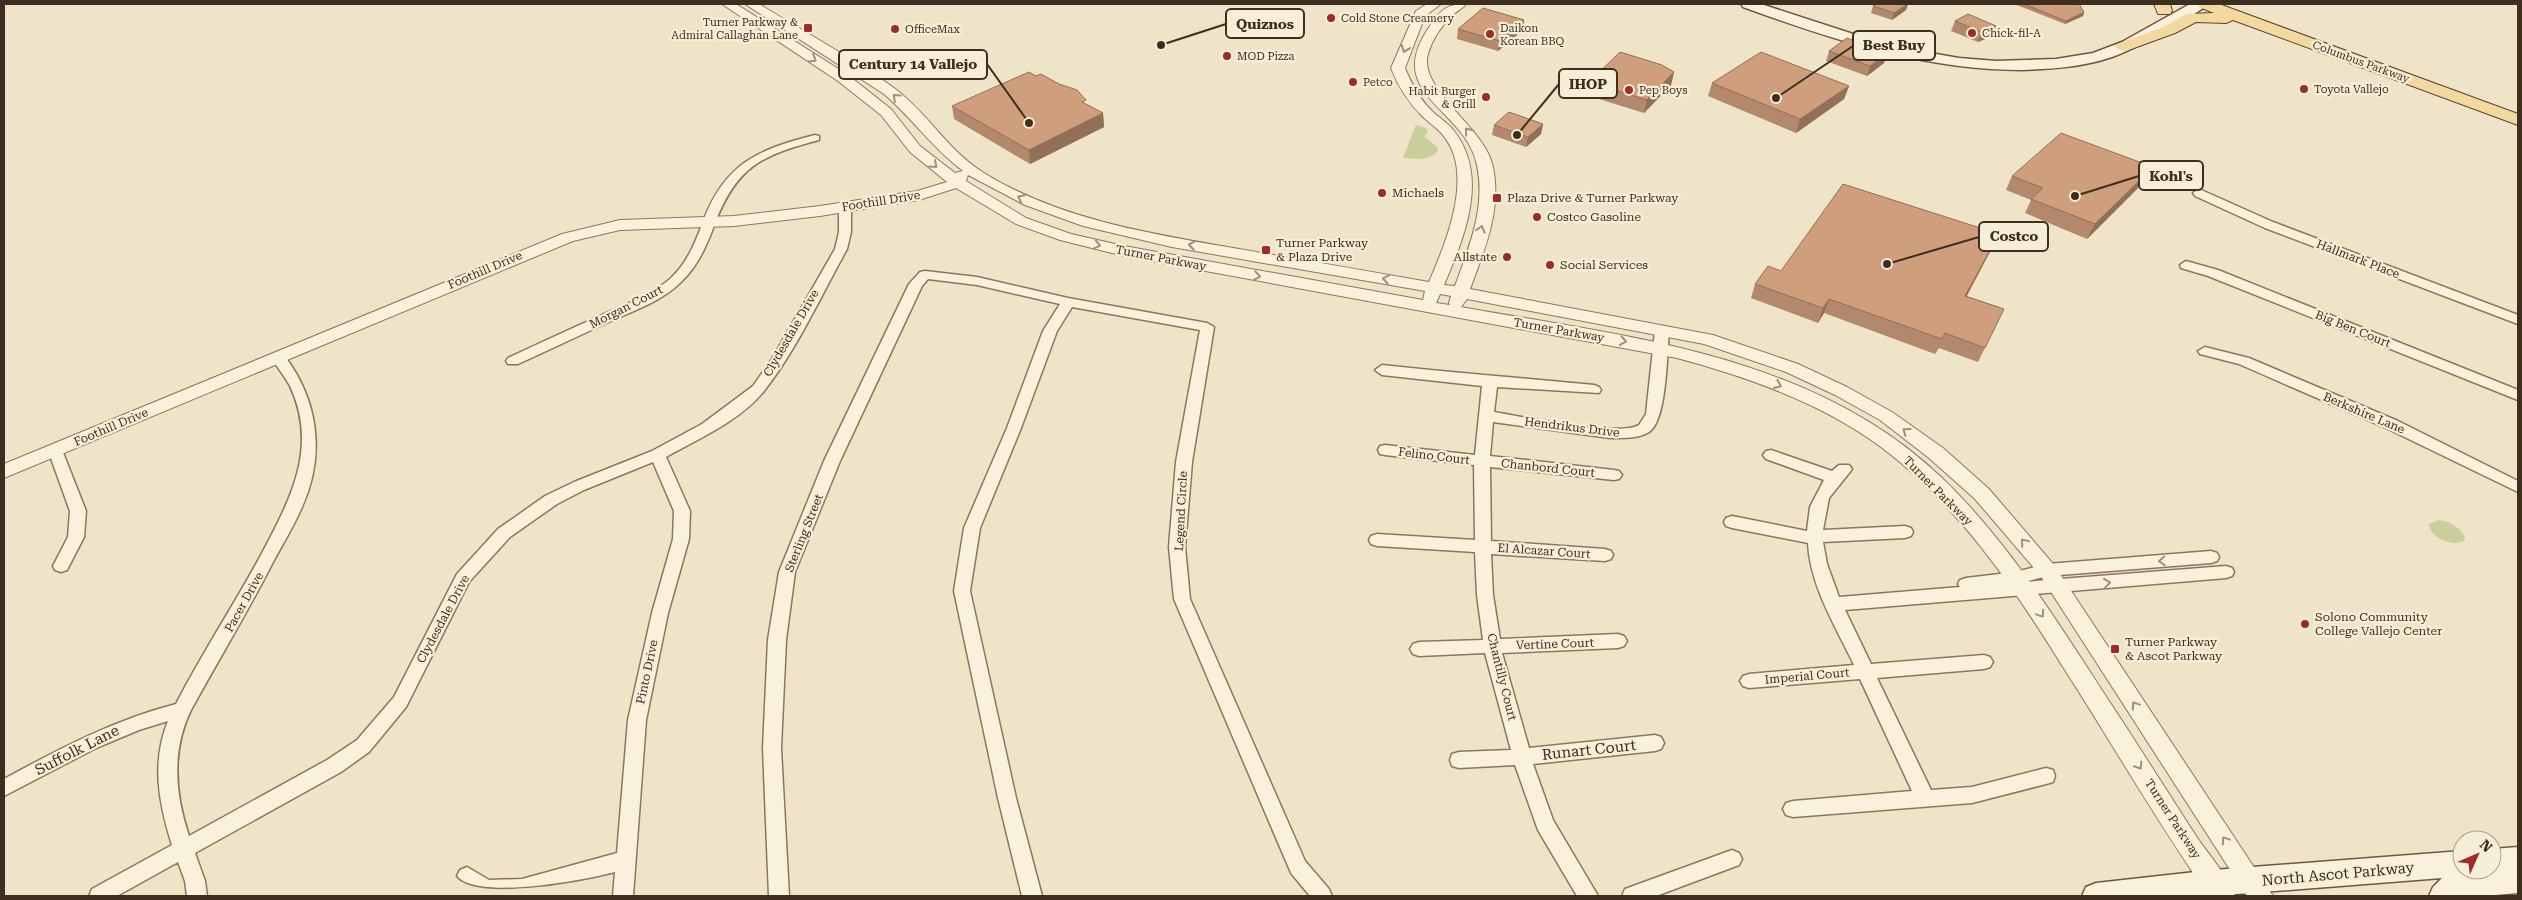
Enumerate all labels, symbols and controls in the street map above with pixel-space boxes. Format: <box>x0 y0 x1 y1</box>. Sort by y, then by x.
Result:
callout: Quiznos <box>1226 9 1304 38</box>
marker: Cold Stone Creamery <box>1325 12 1337 24</box>
place label: Cold Stone Creamery <box>1341 12 1455 25</box>
place label: Turner Parkway & Admiral Callaghan Lane <box>671 16 798 42</box>
text: Quiznos <box>1236 16 1294 32</box>
marker: Turner Parkway & Admiral Callaghan Lane <box>802 22 814 34</box>
place label: Daikon Korean BBQ <box>1500 22 1564 48</box>
marker: OfficeMax <box>889 23 901 35</box>
place label: OfficeMax <box>905 23 960 36</box>
marker: Chick-fil-A <box>1966 27 1978 39</box>
place label: Chick-fil-A <box>1982 27 2041 40</box>
marker: Daikon Korean BBQ <box>1484 28 1496 40</box>
callout: Best Buy <box>1853 31 1935 60</box>
text: Best Buy <box>1863 37 1926 53</box>
street label: Columbus Parkway <box>2311 38 2412 86</box>
one-way arrow <box>1401 44 1411 53</box>
callout: Century 14 Vallejo <box>839 50 987 79</box>
marker: MOD Pizza <box>1221 50 1233 62</box>
place label: MOD Pizza <box>1237 50 1295 63</box>
one-way arrow <box>807 53 816 62</box>
text: Century 14 Vallejo <box>849 56 977 72</box>
callout: IHOP <box>1559 69 1617 98</box>
marker: Petco <box>1347 76 1359 88</box>
place label: Petco <box>1363 76 1393 89</box>
text: IHOP <box>1569 76 1607 92</box>
marker: Toyota Vallejo <box>2298 83 2310 95</box>
place label: Toyota Vallejo <box>2314 83 2389 96</box>
marker: Pep Boys <box>1623 84 1635 96</box>
place label: Pep Boys <box>1639 84 1687 97</box>
place label: Habit Burger & Grill <box>1408 85 1477 111</box>
marker: Habit Burger & Grill <box>1480 91 1492 103</box>
one-way arrow <box>892 94 901 103</box>
one-way arrow <box>1465 128 1474 137</box>
one-way arrow <box>928 159 937 168</box>
callout: Kohl's <box>2139 161 2203 190</box>
text: Kohl's <box>2149 168 2193 184</box>
place label: Michaels <box>1392 186 1444 200</box>
marker: Michaels <box>1376 187 1388 199</box>
street label: Foothill Drive <box>841 188 922 214</box>
place label: Plaza Drive & Turner Parkway <box>1507 191 1679 205</box>
marker: Plaza Drive & Turner Parkway <box>1491 192 1503 204</box>
one-way arrow <box>1017 194 1026 204</box>
place label: Costco Gasoline <box>1547 210 1642 224</box>
marker: Costco Gasoline <box>1531 211 1543 223</box>
callout: Costco <box>1979 222 2048 251</box>
one-way arrow <box>1476 226 1486 234</box>
text: Costco <box>1990 228 2038 244</box>
place label: Turner Parkway & Plaza Drive <box>1276 236 1369 264</box>
street label: Hallmark Place <box>2314 237 2402 281</box>
one-way arrow <box>1093 239 1102 250</box>
one-way arrow <box>1188 241 1196 251</box>
street label: Turner Parkway <box>1115 242 1208 274</box>
marker: Turner Parkway & Plaza Drive <box>1260 244 1272 256</box>
street label: Foothill Drive <box>446 248 525 292</box>
place label: Allstate <box>1454 250 1497 264</box>
marker: Allstate <box>1501 251 1513 263</box>
place label: Social Services <box>1560 258 1648 272</box>
marker: Social Services <box>1544 259 1556 271</box>
one-way arrow <box>1252 270 1261 281</box>
one-way arrow <box>1382 275 1391 285</box>
street label: Morgan Court <box>587 282 665 332</box>
street label: Clydesdale Drive <box>760 287 822 379</box>
street label: Big Ben Court <box>2313 307 2393 351</box>
street label: Turner Parkway <box>1512 315 1606 345</box>
one-way arrow <box>1618 336 1627 346</box>
one-way arrow <box>1774 380 1782 390</box>
street label: Berkshire Lane <box>2321 390 2407 437</box>
street label: Foothill Drive <box>72 405 151 449</box>
street label: Hendrikus Drive <box>1524 414 1621 440</box>
one-way arrow <box>1902 428 1912 437</box>
street label: Felino Court <box>1397 445 1471 467</box>
street label: Turner Parkway <box>1901 454 1976 529</box>
street label: Chanbord Court <box>1500 456 1596 480</box>
street label: Legend Circle <box>1172 470 1190 551</box>
street label: Sterling Street <box>782 491 826 574</box>
one-way arrow <box>2021 539 2030 548</box>
street label: El Alcazar Court <box>1497 541 1591 561</box>
one-way arrow <box>2158 555 2166 566</box>
street label: Pacer Drive <box>222 569 266 634</box>
street label: Clydesdale Drive <box>414 572 472 666</box>
one-way arrow <box>2103 577 2111 588</box>
one-way arrow <box>2035 609 2045 618</box>
place label: Solono Community College Vallejo Center <box>2315 610 2442 638</box>
marker: Solono Community College Vallejo Center <box>2299 618 2311 630</box>
street label: Chantilly Court <box>1484 632 1520 723</box>
place label: Turner Parkway & Ascot Parkway <box>2125 635 2223 663</box>
street label: Vertine Court <box>1516 636 1595 652</box>
street label: Pinto Drive <box>633 638 661 705</box>
marker: Turner Parkway & Ascot Parkway <box>2109 643 2121 655</box>
street label: Imperial Court <box>1764 665 1850 687</box>
one-way arrow <box>2131 702 2141 711</box>
street label: Suffolk Lane <box>32 721 122 779</box>
street label: Runart Court <box>1541 736 1637 764</box>
one-way arrow <box>2132 761 2142 770</box>
street label: Turner Parkway <box>2142 777 2204 862</box>
north arrow <box>2452 830 2502 880</box>
text: N <box>2477 836 2496 855</box>
one-way arrow <box>2222 837 2231 846</box>
street label: North Ascot Parkway <box>2261 858 2415 890</box>

